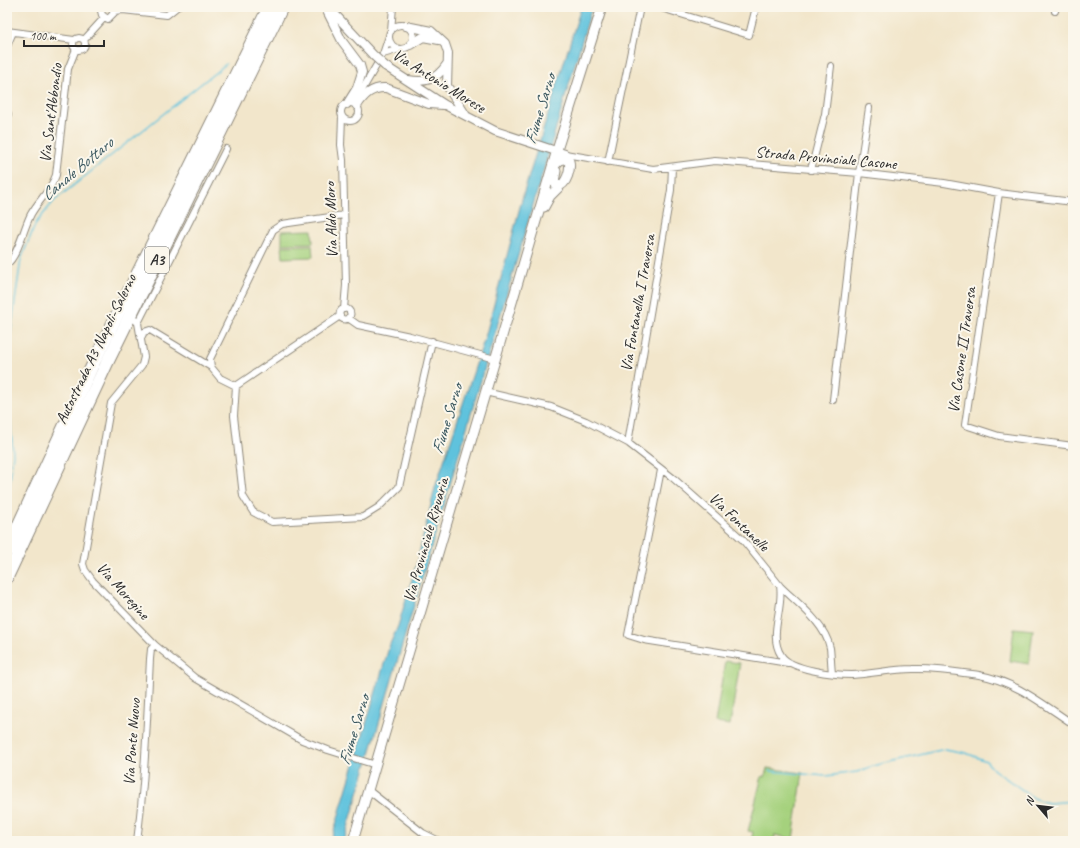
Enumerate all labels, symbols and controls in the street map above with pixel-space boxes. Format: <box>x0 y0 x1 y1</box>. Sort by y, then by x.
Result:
scale bar <box>24 22 104 48</box>
text: 100 m <box>30 28 57 44</box>
street label: Via Antonio Morese <box>389 45 491 118</box>
street label: Via Sant'Abbondio <box>35 61 67 164</box>
water label: Fiume Sarno <box>519 69 561 146</box>
water label: Canale Bottaro <box>37 132 119 205</box>
street label: Strada Provinciale Casone <box>755 142 899 174</box>
street label: Via Aldo Moro <box>320 179 342 258</box>
street label: Via Fontanella I Traversa <box>616 231 660 373</box>
road number: A3 <box>145 247 169 273</box>
street label: Autostrada A3 Napoli-Salerno <box>51 270 142 427</box>
street label: Via Casone II Traversa <box>943 284 981 414</box>
water label: Fiume Sarno <box>426 379 468 456</box>
street label: Via Provinciale Ripuaria <box>399 474 454 604</box>
street label: Via Fontanelle <box>705 488 775 557</box>
street label: Via Moregine <box>92 558 155 625</box>
water label: Fiume Sarno <box>333 690 375 767</box>
street label: Via Ponte Nuovo <box>119 696 145 786</box>
north arrow <box>1018 786 1058 826</box>
text: N <box>1021 793 1038 808</box>

